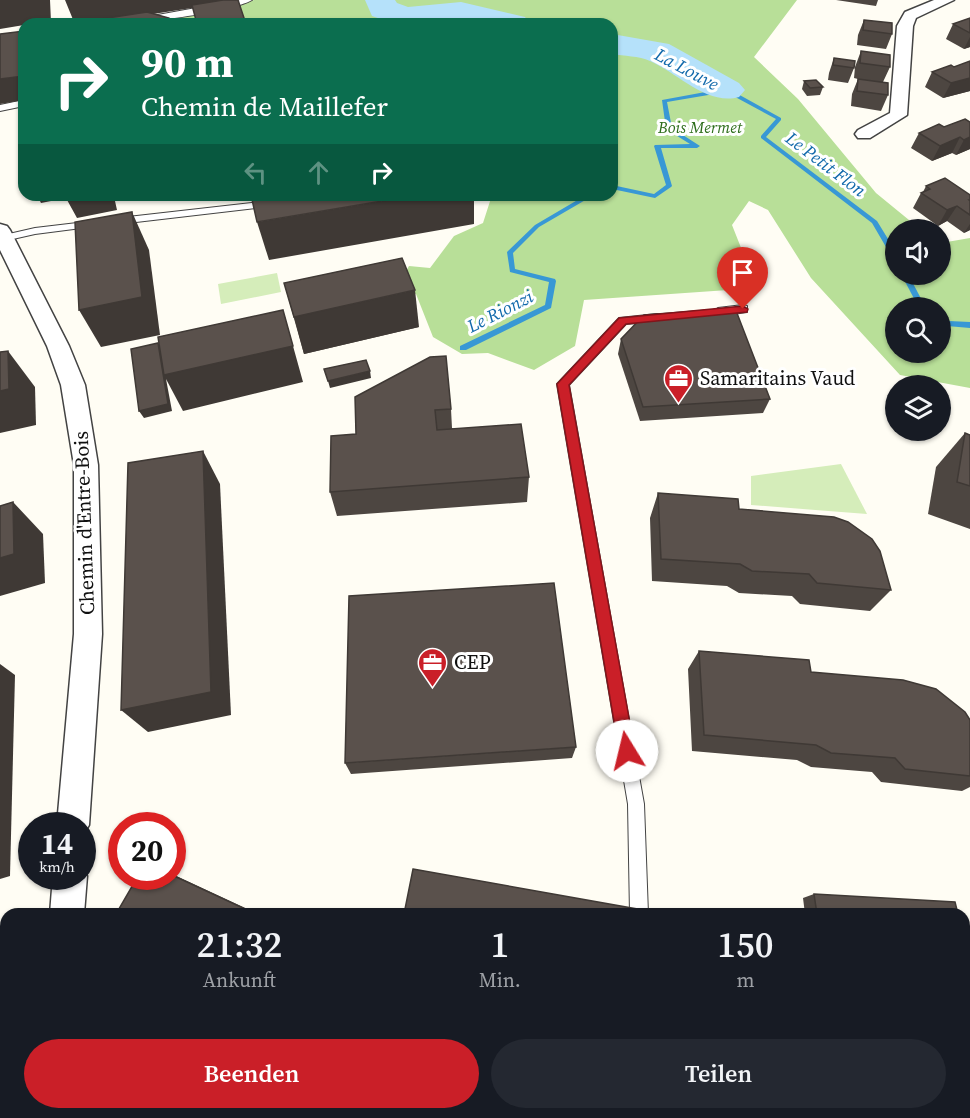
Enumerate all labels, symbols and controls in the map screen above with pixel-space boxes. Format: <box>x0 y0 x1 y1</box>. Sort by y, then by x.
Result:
text: 90 m <box>141 33 234 91</box>
water label: La Louve <box>650 41 724 96</box>
icon: right <box>42 42 120 120</box>
text: Chemin de Maillefer <box>141 88 388 125</box>
park label: Bois Mermet <box>657 116 743 138</box>
water label: Le Petit Flon <box>780 125 871 202</box>
icon: left <box>239 156 272 189</box>
icon: ahead <box>302 156 335 189</box>
icon: right <box>365 156 398 189</box>
map controls <box>885 219 951 441</box>
button: sound <box>885 219 951 285</box>
pin <box>717 247 768 309</box>
icon: arrive <box>726 256 759 289</box>
water label: Le Rionzi <box>462 283 538 339</box>
button: search <box>885 297 951 363</box>
office icon: Samaritains Vaud <box>663 362 695 404</box>
place label: Samaritains Vaud <box>700 364 856 392</box>
button: layers <box>885 375 951 441</box>
street label: Chemin d'Entre-Bois <box>67 431 101 615</box>
office icon: CEP <box>417 646 449 688</box>
place label: CEP <box>454 648 491 676</box>
position arrow <box>595 719 659 783</box>
speed limit sign: 20 <box>108 812 186 890</box>
text: 14 <box>41 823 73 864</box>
text: km/h <box>39 856 75 877</box>
text: 21:32 <box>197 920 282 969</box>
text: 1 <box>490 920 509 969</box>
text: 150 <box>717 920 773 969</box>
text: Ankunft <box>203 966 276 994</box>
text: Min. <box>479 966 521 994</box>
text: m <box>736 966 754 994</box>
button: Beenden <box>24 1039 479 1108</box>
button: Teilen <box>491 1039 946 1108</box>

